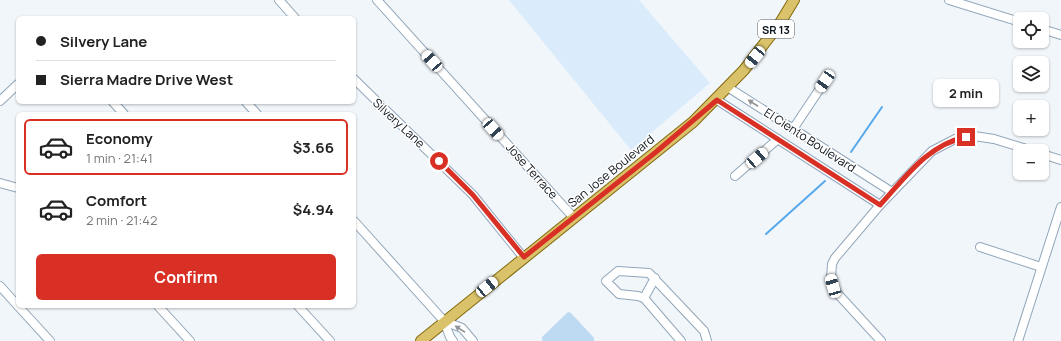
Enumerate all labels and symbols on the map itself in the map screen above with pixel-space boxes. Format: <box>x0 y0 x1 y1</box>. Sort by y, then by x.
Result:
road number: SR 13 <box>758 20 794 38</box>
car <box>743 44 767 70</box>
car <box>420 48 444 74</box>
car <box>813 68 837 94</box>
callout: 2 min <box>933 79 999 107</box>
street label: Silvery Lane <box>369 94 429 152</box>
one-way arrow <box>748 99 758 107</box>
street label: El Ciento Boulevard <box>761 104 859 176</box>
car <box>481 116 505 142</box>
route end <box>957 128 975 146</box>
street label: San Jose Boulevard <box>564 131 658 211</box>
street label: Jose Terrace <box>502 139 562 203</box>
car <box>744 146 770 170</box>
route start <box>430 152 448 170</box>
car <box>824 273 842 299</box>
car <box>474 275 500 299</box>
one-way arrow <box>455 325 465 333</box>

